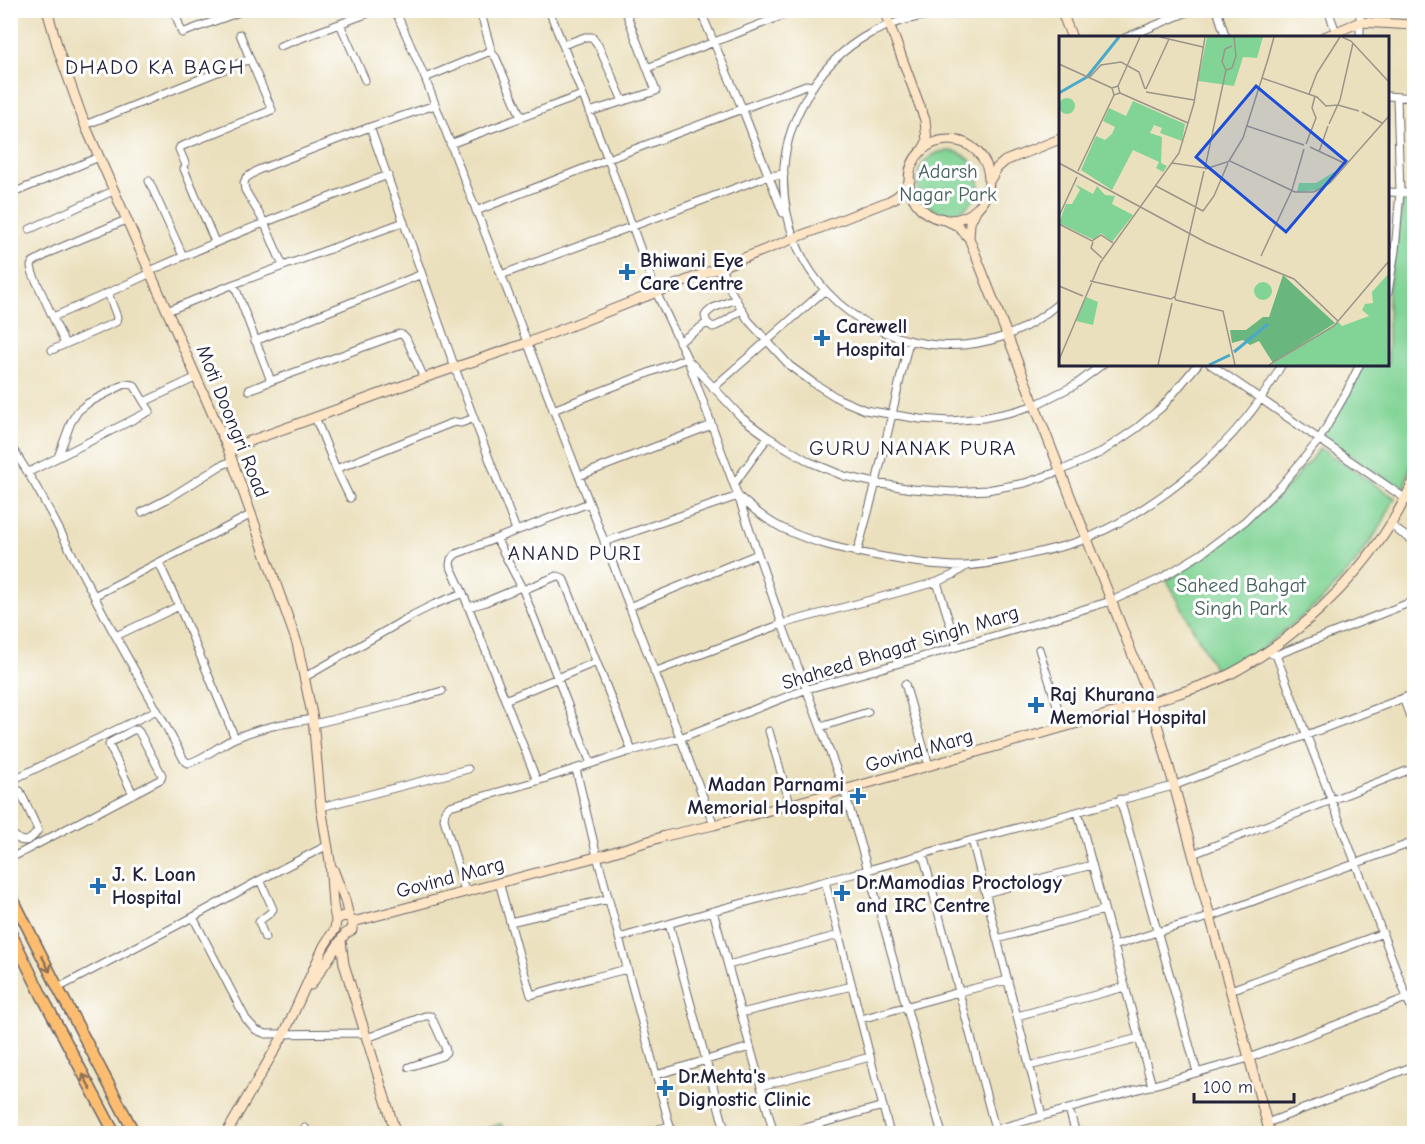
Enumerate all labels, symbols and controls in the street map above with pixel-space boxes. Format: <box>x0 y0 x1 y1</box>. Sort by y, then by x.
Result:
inset map <box>1059 36 1389 366</box>
district label: DHADO KA BAGH <box>65 55 245 79</box>
park label: Adarsh Nagar Park <box>899 160 997 206</box>
place label: Bhiwani Eye Care Centre <box>640 249 744 295</box>
marker: Bhiwani Eye Care Centre <box>618 263 636 281</box>
place label: Carewell Hospital <box>836 315 907 361</box>
marker: Carewell Hospital <box>813 329 831 347</box>
street label: Moti Doongri Road <box>192 342 274 501</box>
district label: GURU NANAK PURA <box>809 436 1017 460</box>
district label: ANAND PURI <box>508 541 642 565</box>
park label: Saheed Bahgat Singh Park <box>1176 574 1307 620</box>
street label: Shaheed Bhagat Singh Marg <box>779 600 1021 695</box>
place label: Raj Khurana Memorial Hospital <box>1050 683 1206 729</box>
marker: Raj Khurana Memorial Hospital <box>1027 696 1045 714</box>
street label: Govind Marg <box>863 724 976 777</box>
place label: Madan Parnami Memorial Hospital <box>688 773 844 819</box>
marker: Madan Parnami Memorial Hospital <box>849 787 867 805</box>
street label: Govind Marg <box>394 852 507 903</box>
place label: J. K. Loan Hospital <box>112 863 196 909</box>
place label: Dr.Mamodias Proctology and IRC Centre <box>856 871 1063 917</box>
marker: J. K. Loan Hospital <box>89 877 107 895</box>
marker: Dr.Mamodias Proctology and IRC Centre <box>833 884 851 902</box>
one-way arrow <box>41 955 53 973</box>
place label: Dr.Mehta's Dignostic Clinic <box>678 1065 811 1111</box>
scale bar <box>1194 1066 1294 1104</box>
one-way arrow <box>81 1073 93 1091</box>
text: 100 m <box>1203 1077 1253 1098</box>
marker: Dr.Mehta's Dignostic Clinic <box>656 1079 674 1097</box>

